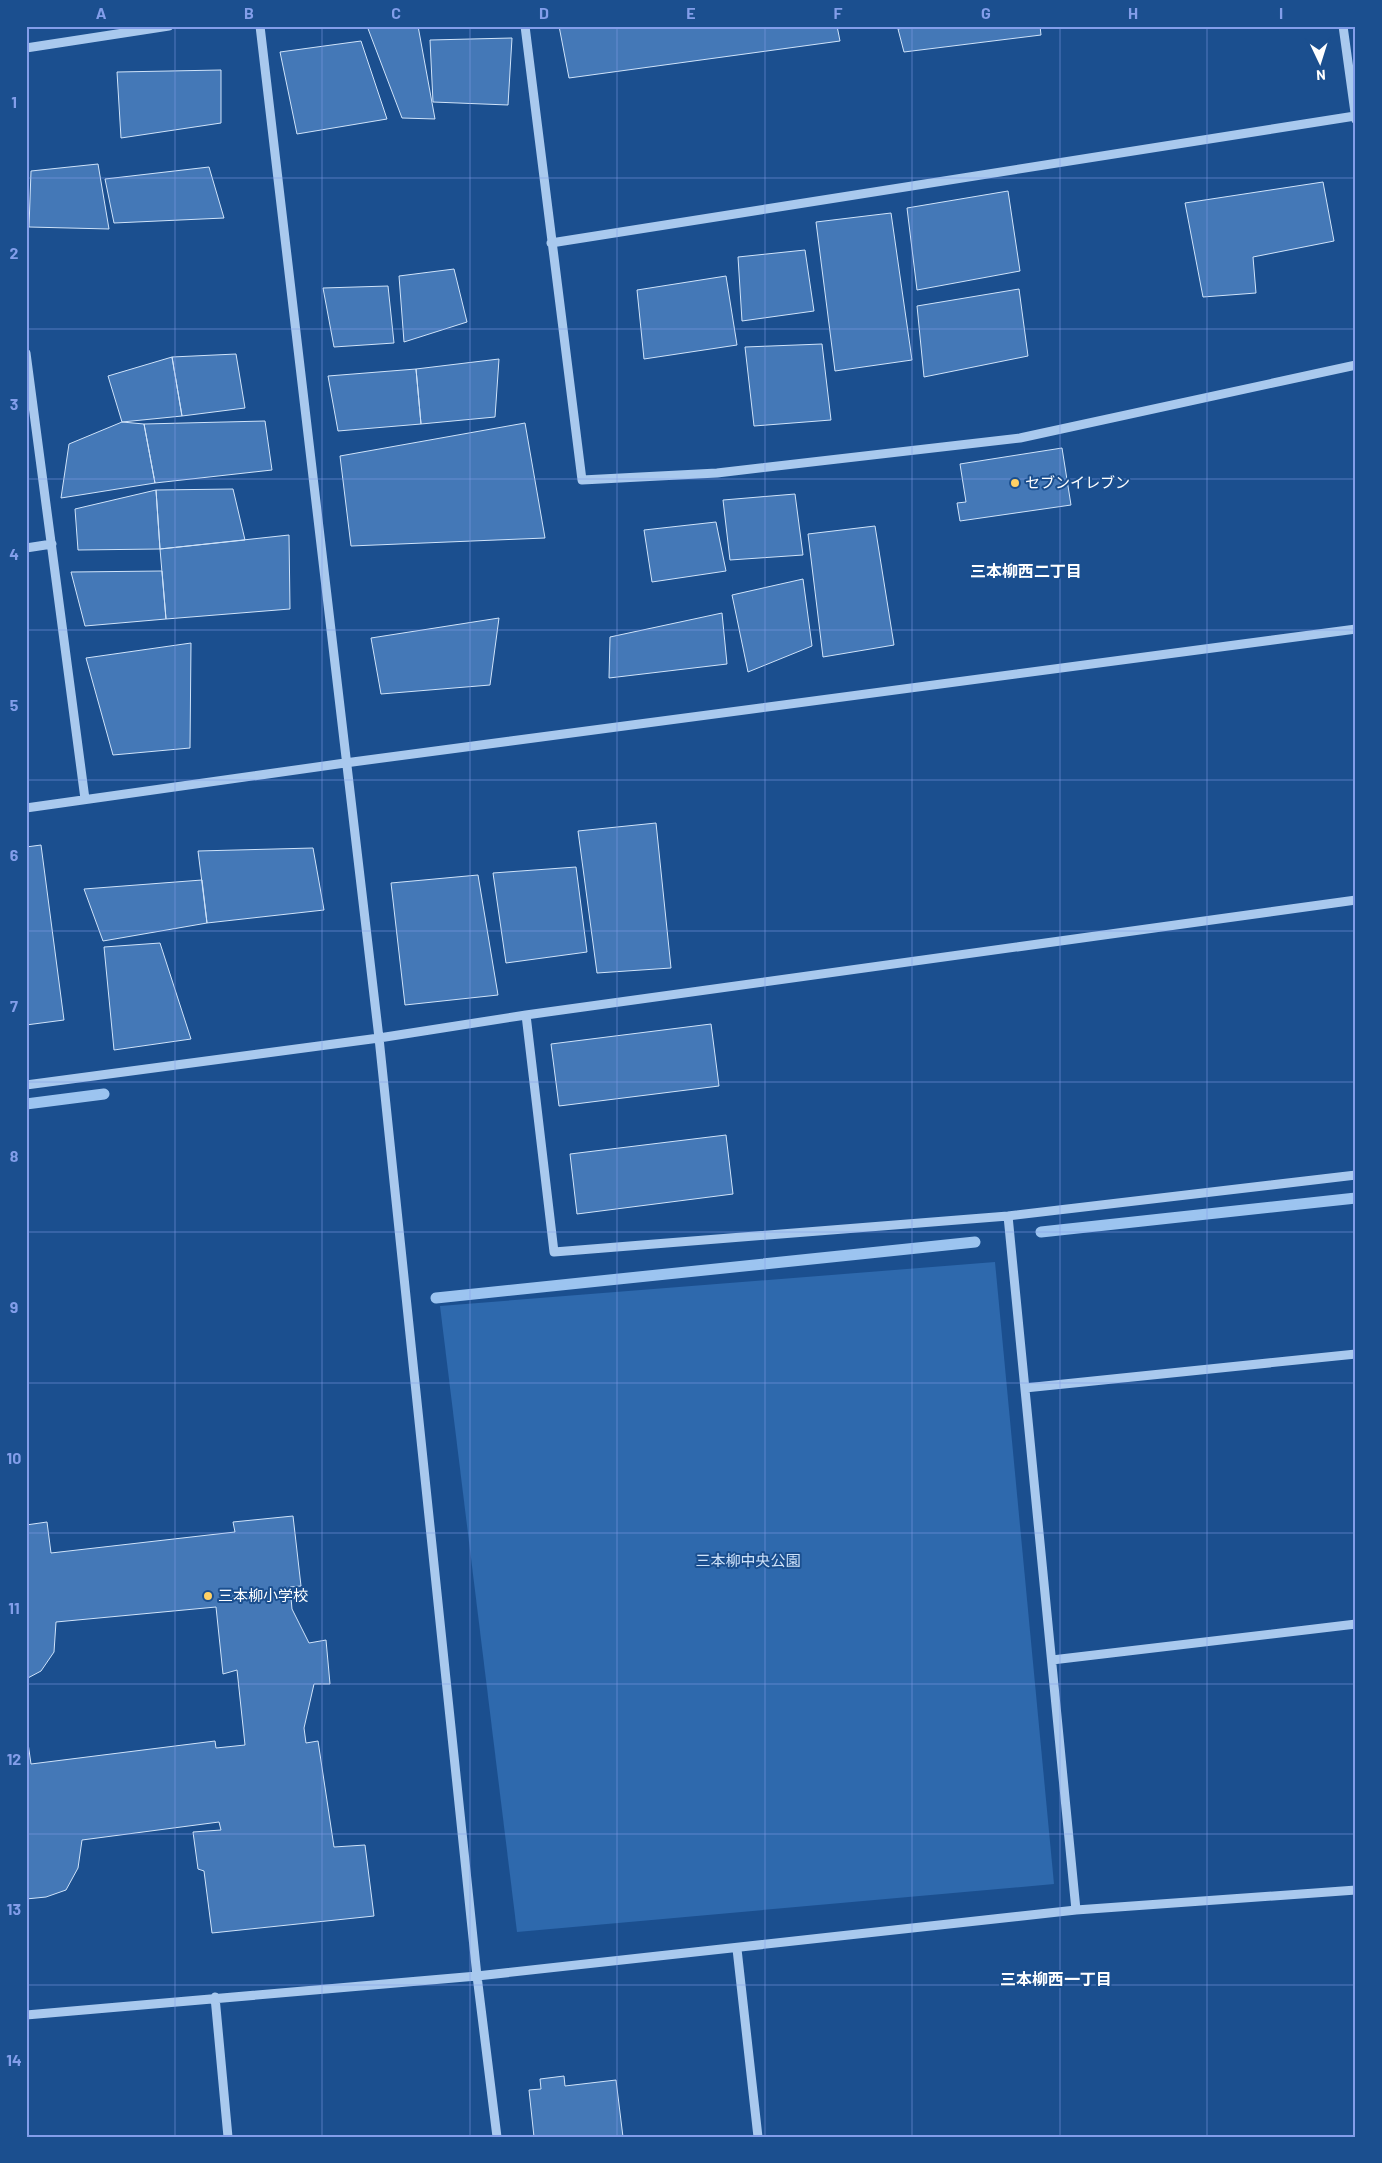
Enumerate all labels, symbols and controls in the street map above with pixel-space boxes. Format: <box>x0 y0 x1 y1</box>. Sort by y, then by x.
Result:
text: A <box>96 3 107 22</box>
text: B <box>244 3 254 22</box>
text: C <box>391 3 401 22</box>
text: D <box>539 3 549 22</box>
text: E <box>686 3 696 22</box>
text: F <box>834 3 843 22</box>
text: G <box>981 3 991 22</box>
text: H <box>1128 3 1138 22</box>
text: I <box>1279 3 1283 22</box>
north arrow <box>1294 38 1344 88</box>
text: N <box>1316 67 1326 84</box>
text: 1 <box>11 92 17 111</box>
text: 2 <box>10 243 19 262</box>
text: 3 <box>10 394 18 413</box>
place label: セブンイレブン <box>1025 473 1130 491</box>
marker: セブンイレブン <box>1009 477 1021 489</box>
text: 4 <box>9 544 19 563</box>
district label: 三本柳西二丁目 <box>970 561 1082 580</box>
text: 5 <box>10 695 19 714</box>
text: 6 <box>10 845 19 864</box>
text: 7 <box>10 996 18 1015</box>
text: 8 <box>10 1146 19 1165</box>
text: 9 <box>10 1297 18 1316</box>
text: 10 <box>7 1448 21 1467</box>
park label: 三本柳中央公園 <box>695 1551 801 1569</box>
place label: 三本柳小学校 <box>218 1586 308 1604</box>
marker: 三本柳小学校 <box>202 1590 214 1602</box>
text: 11 <box>8 1598 20 1617</box>
text: 12 <box>7 1749 21 1768</box>
text: 13 <box>7 1899 21 1918</box>
district label: 三本柳西一丁目 <box>1000 1969 1112 1988</box>
text: 14 <box>6 2050 22 2069</box>

